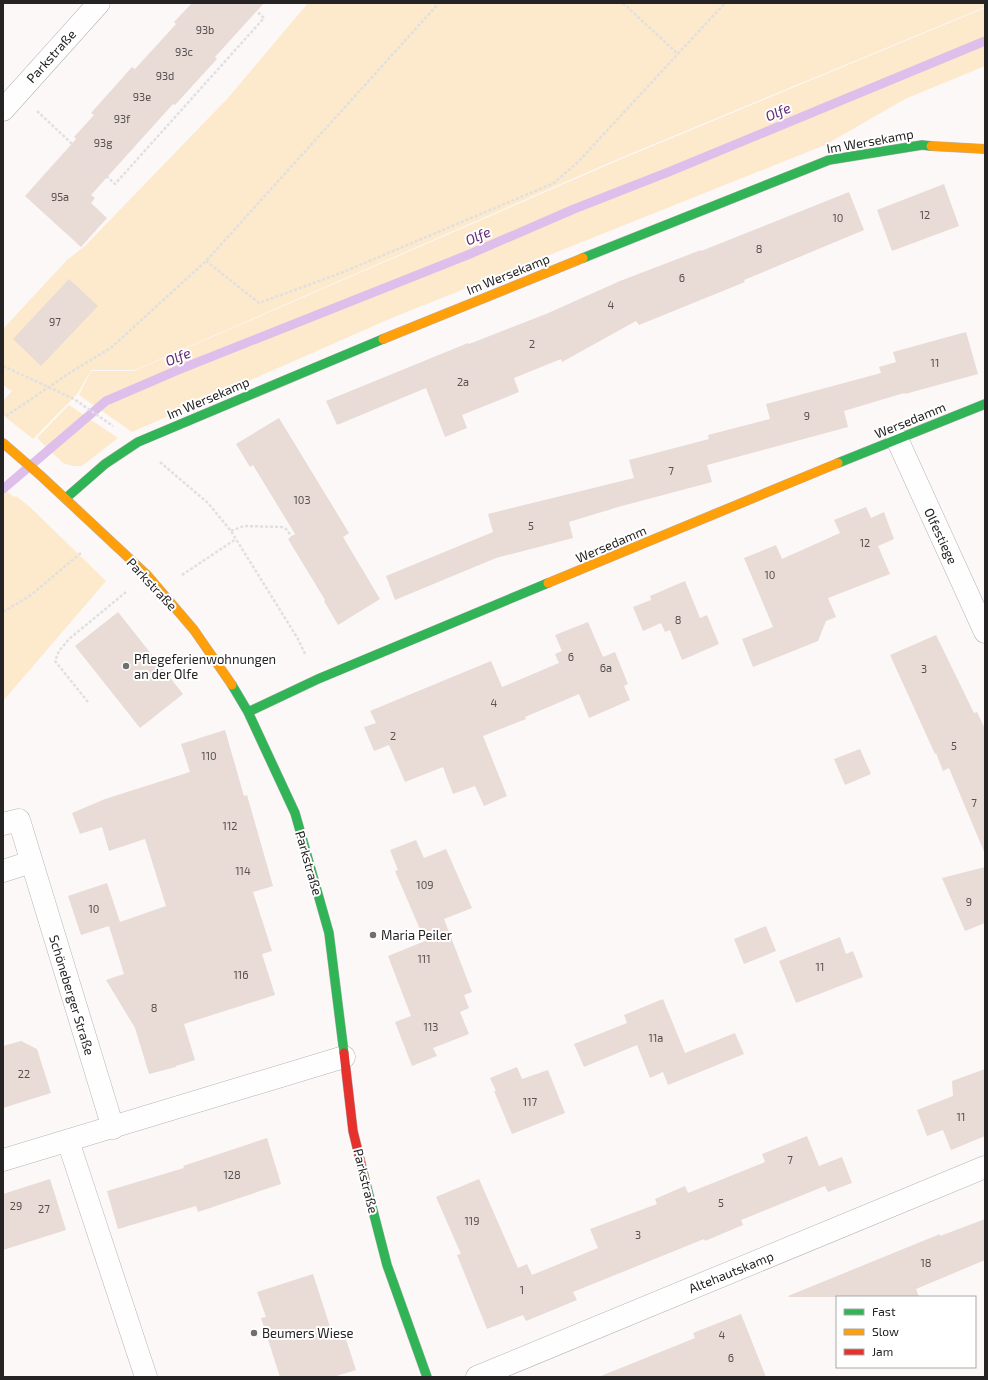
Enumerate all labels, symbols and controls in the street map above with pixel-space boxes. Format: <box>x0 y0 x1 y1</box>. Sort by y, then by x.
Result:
house number: 93b <box>196 23 214 36</box>
street label: Parkstraße <box>23 26 79 86</box>
house number: 93c <box>175 45 193 58</box>
house number: 93d <box>156 69 174 82</box>
house number: 93e <box>133 90 151 103</box>
water label: Olfe <box>762 98 794 124</box>
house number: 93f <box>114 112 131 125</box>
street label: Im Wersekamp <box>825 125 915 157</box>
house number: 93g <box>94 136 112 149</box>
house number: 95a <box>51 190 69 203</box>
house number: 12 <box>920 208 930 221</box>
house number: 10 <box>832 211 844 224</box>
water label: Olfe <box>462 222 494 248</box>
house number: 8 <box>756 242 762 255</box>
street label: Im Wersekamp <box>464 250 552 298</box>
house number: 6 <box>679 271 685 284</box>
house number: 4 <box>608 298 615 311</box>
house number: 97 <box>49 315 61 328</box>
house number: 2 <box>529 337 535 350</box>
water label: Olfe <box>163 344 194 369</box>
house number: 11 <box>931 356 939 369</box>
street label: Im Wersekamp <box>164 373 252 423</box>
house number: 2a <box>457 375 469 388</box>
street label: Wersedamm <box>872 398 948 442</box>
house number: 9 <box>804 409 810 422</box>
house number: 7 <box>668 464 674 477</box>
house number: 103 <box>293 493 311 506</box>
street label: Olfestiege <box>921 505 961 567</box>
house number: 5 <box>528 519 534 532</box>
street label: Wersedamm <box>573 522 649 566</box>
house number: 12 <box>860 536 870 549</box>
street label: Parkstraße <box>124 554 180 614</box>
house number: 10 <box>764 568 776 581</box>
house number: 8 <box>675 613 681 626</box>
house number: 6 <box>568 650 574 663</box>
place label: Pflegeferienwohnungen an der Olfe <box>134 651 276 682</box>
marker: Pflegeferienwohnungen an der Olfe <box>121 661 131 671</box>
house number: 6a <box>600 661 612 674</box>
house number: 3 <box>921 662 927 675</box>
house number: 4 <box>491 696 498 709</box>
house number: 2 <box>390 729 396 742</box>
house number: 5 <box>951 739 957 752</box>
house number: 110 <box>201 749 217 762</box>
house number: 7 <box>971 796 977 809</box>
house number: 112 <box>223 819 237 832</box>
street label: Parkstraße <box>292 829 326 897</box>
house number: 114 <box>235 864 251 877</box>
house number: 109 <box>416 878 434 891</box>
house number: 9 <box>966 895 972 908</box>
house number: 10 <box>88 902 100 915</box>
place label: Maria Peiler <box>381 927 452 943</box>
marker: Maria Peiler <box>368 930 378 940</box>
street label: Schöneberger Straße <box>46 933 98 1057</box>
house number: 111 <box>417 952 431 965</box>
house number: 11 <box>816 960 824 973</box>
house number: 116 <box>233 968 249 981</box>
house number: 8 <box>151 1001 157 1014</box>
house number: 113 <box>424 1020 438 1033</box>
house number: 11a <box>649 1031 663 1044</box>
house number: 22 <box>18 1067 30 1080</box>
house number: 117 <box>523 1095 538 1108</box>
house number: 11 <box>957 1110 965 1123</box>
street label: Parkstraße <box>350 1147 382 1215</box>
house number: 7 <box>787 1153 793 1166</box>
house number: 128 <box>223 1168 241 1181</box>
house number: 5 <box>718 1196 724 1209</box>
house number: 29 <box>10 1199 22 1212</box>
house number: 27 <box>38 1202 50 1215</box>
house number: 119 <box>464 1214 480 1227</box>
house number: 3 <box>635 1228 641 1241</box>
street label: Altehautskamp <box>686 1248 776 1296</box>
house number: 18 <box>920 1256 932 1269</box>
house number: 1 <box>520 1283 524 1296</box>
legend <box>836 1296 976 1368</box>
text: Fast <box>872 1304 896 1318</box>
text: Slow <box>872 1324 899 1338</box>
place label: Beumers Wiese <box>262 1325 354 1341</box>
marker: Beumers Wiese <box>249 1328 259 1338</box>
house number: 4 <box>719 1328 726 1341</box>
text: Jam <box>872 1344 893 1358</box>
house number: 6 <box>728 1351 734 1364</box>

